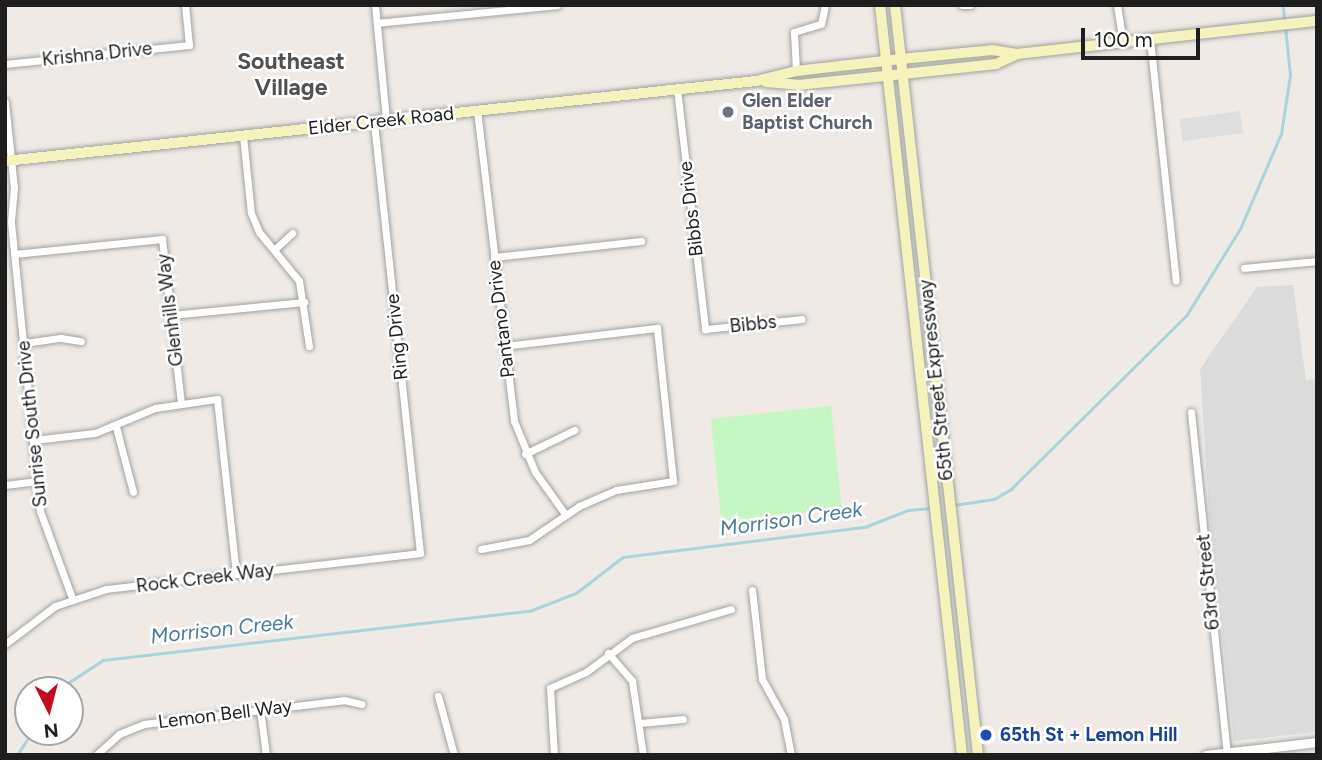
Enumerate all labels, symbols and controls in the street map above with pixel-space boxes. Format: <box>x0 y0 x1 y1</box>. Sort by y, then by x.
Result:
scale bar <box>1084 14 1203 58</box>
text: 100 m <box>1094 27 1153 52</box>
street label: Krishna Drive <box>41 37 153 71</box>
district label: Southeast Village <box>237 47 345 101</box>
place label: Glen Elder Baptist Church <box>742 90 873 134</box>
street label: Elder Creek Road <box>307 102 455 140</box>
marker: Glen Elder Baptist Church <box>720 104 736 120</box>
street label: Bibbs Drive <box>674 160 708 258</box>
street label: Glenhills Way <box>152 252 188 368</box>
street label: Pantano Drive <box>482 259 520 379</box>
street label: 65th Street Expressway <box>914 278 958 482</box>
street label: Ring Drive <box>381 293 413 381</box>
street label: Bibbs <box>728 310 778 338</box>
street label: Sunrise South Drive <box>12 340 52 508</box>
water label: Morrison Creek <box>718 497 864 541</box>
street label: 63rd Street <box>1192 533 1224 631</box>
street label: Rock Creek Way <box>135 558 275 598</box>
water label: Morrison Creek <box>149 609 295 649</box>
north arrow <box>14 676 84 746</box>
street label: Lemon Bell Way <box>157 694 293 734</box>
text: N <box>43 718 60 743</box>
place label: 65th St + Lemon Hill <box>1000 724 1177 746</box>
marker: 65th St + Lemon Hill <box>978 727 994 743</box>

